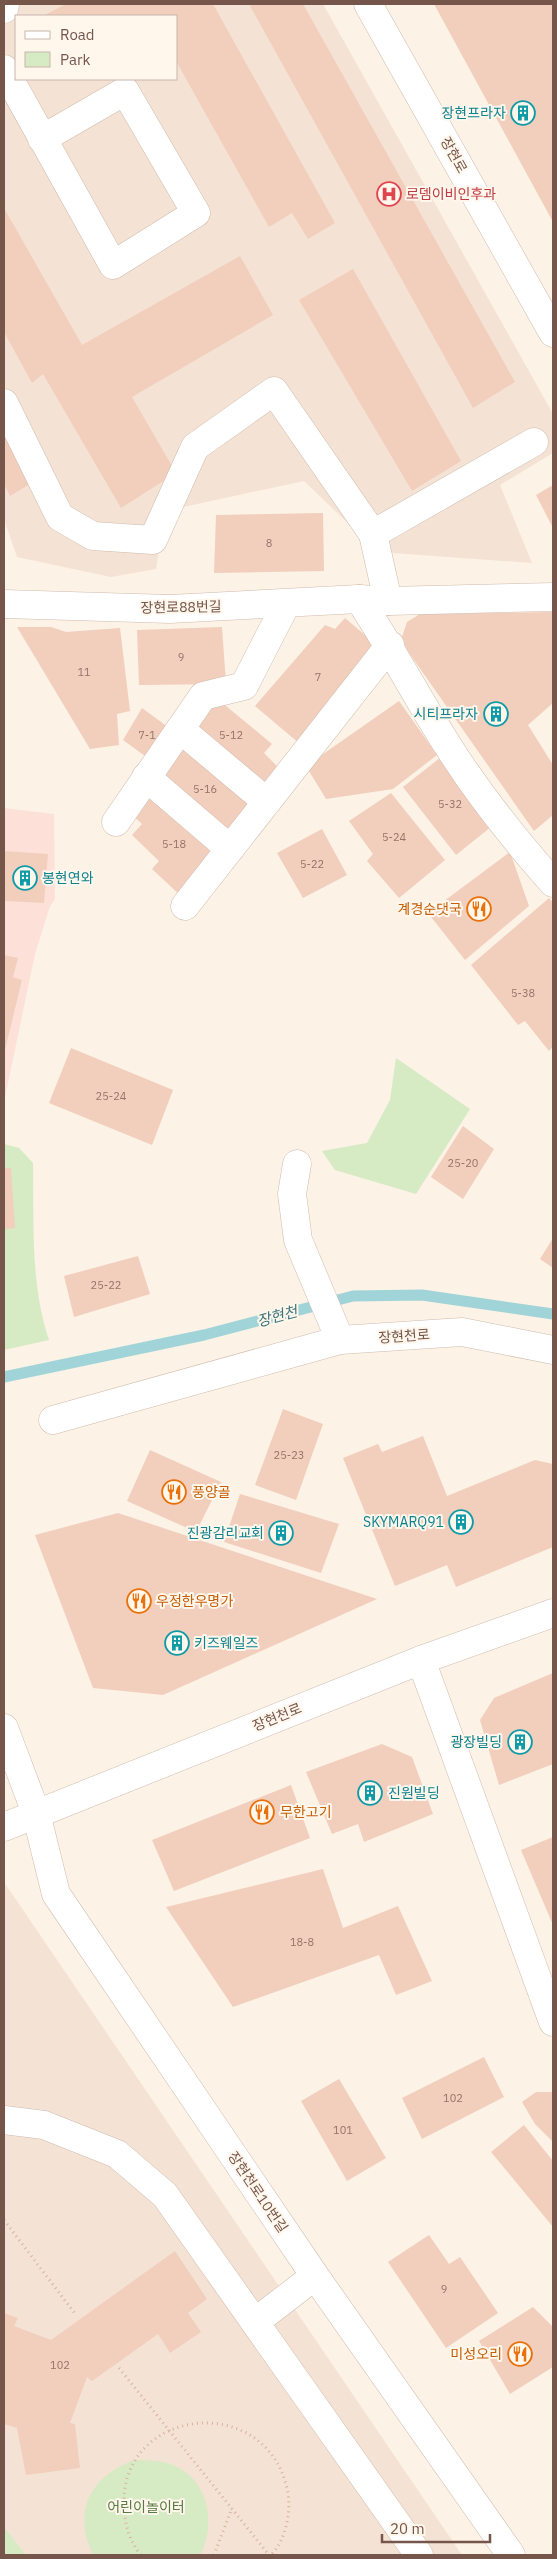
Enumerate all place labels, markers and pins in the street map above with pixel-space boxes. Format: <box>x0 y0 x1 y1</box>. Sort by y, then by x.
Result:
building icon: 장현프라자 <box>510 100 536 126</box>
place label: 장현프라자 <box>442 104 506 122</box>
hospital icon: 로뎀이비인후과 <box>376 181 402 207</box>
place label: 로뎀이비인후과 <box>406 185 496 203</box>
building icon: 시티프라자 <box>483 701 509 727</box>
place label: 시티프라자 <box>414 705 478 723</box>
building icon: 봉현연와 <box>12 865 38 891</box>
place label: 봉현연와 <box>42 869 94 887</box>
restaurant icon: 계경순댓국 <box>466 896 492 922</box>
place label: 계경순댓국 <box>398 900 462 918</box>
restaurant icon: 풍양골 <box>161 1479 187 1505</box>
place label: 풍양골 <box>192 1483 231 1501</box>
building icon: SKYMARQ91 <box>448 1509 474 1535</box>
place label: SKYMARQ91 <box>363 1513 444 1531</box>
building icon: 진광감리교회 <box>268 1520 294 1546</box>
place label: 진광감리교회 <box>187 1524 264 1542</box>
restaurant icon: 우정한우명가 <box>126 1588 152 1614</box>
place label: 우정한우명가 <box>156 1592 233 1610</box>
building icon: 키즈웨일즈 <box>164 1630 190 1656</box>
place label: 키즈웨일즈 <box>194 1634 259 1652</box>
building icon: 광장빌딩 <box>507 1729 533 1755</box>
place label: 광장빌딩 <box>450 1733 502 1751</box>
building icon: 진원빌딩 <box>357 1780 383 1806</box>
place label: 진원빌딩 <box>388 1784 440 1802</box>
restaurant icon: 무한고기 <box>249 1799 275 1825</box>
place label: 무한고기 <box>280 1803 332 1821</box>
restaurant icon: 미성오리 <box>507 2341 533 2367</box>
place label: 미성오리 <box>450 2345 502 2363</box>

